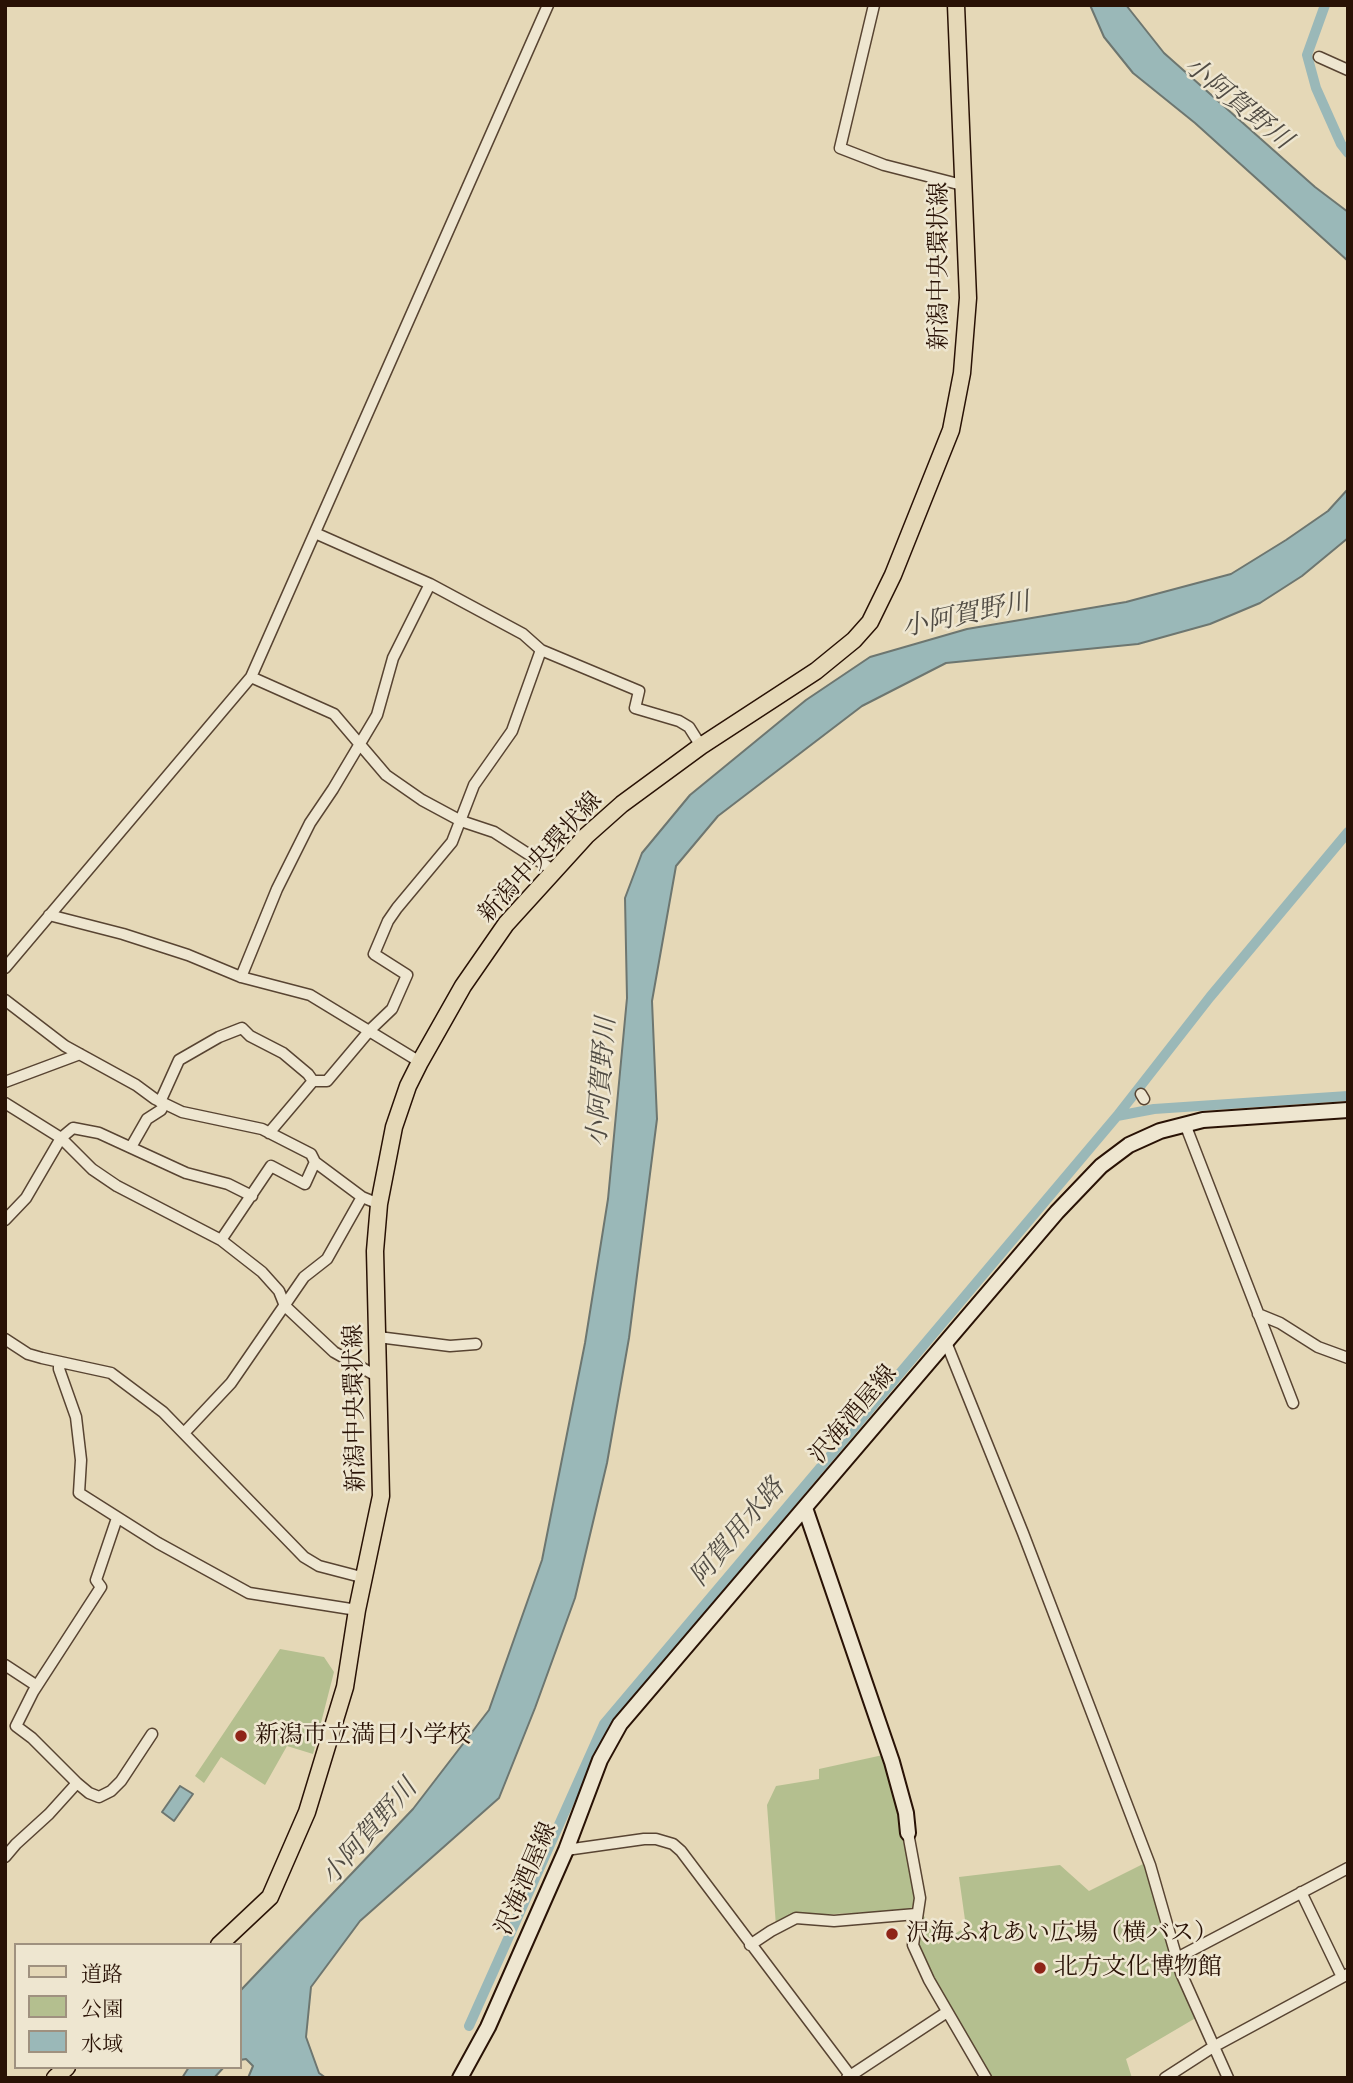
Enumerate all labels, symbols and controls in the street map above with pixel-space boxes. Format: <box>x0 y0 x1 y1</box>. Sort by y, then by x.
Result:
water label: 小阿賀野川 <box>1177 51 1297 157</box>
street label: 新潟中央環状線 <box>926 182 954 350</box>
water label: 小阿賀野川 <box>899 587 1033 645</box>
street label: 新潟中央環状線 <box>473 787 609 929</box>
water label: 小阿賀野川 <box>583 1016 623 1148</box>
street label: 新潟中央環状線 <box>340 1324 372 1492</box>
street label: 沢海酒屋線 <box>804 1360 904 1470</box>
water label: 阿賀用水路 <box>684 1473 792 1593</box>
place label: 新潟市立満日小学校 <box>255 1722 471 1750</box>
marker: 新潟市立満日小学校 <box>233 1728 249 1744</box>
water label: 小阿賀野川 <box>316 1774 424 1892</box>
street label: 沢海酒屋線 <box>490 1818 564 1940</box>
place label: 沢海ふれあい広場（横バス） <box>906 1920 1218 1948</box>
marker: 沢海ふれあい広場（横バス） <box>884 1926 900 1942</box>
legend <box>14 1943 242 2069</box>
place label: 北方文化博物館 <box>1054 1954 1222 1982</box>
marker: 北方文化博物館 <box>1032 1960 1048 1976</box>
text: 道路 <box>81 1962 123 1986</box>
text: 公園 <box>81 1997 123 2021</box>
text: 水域 <box>81 2032 123 2056</box>

